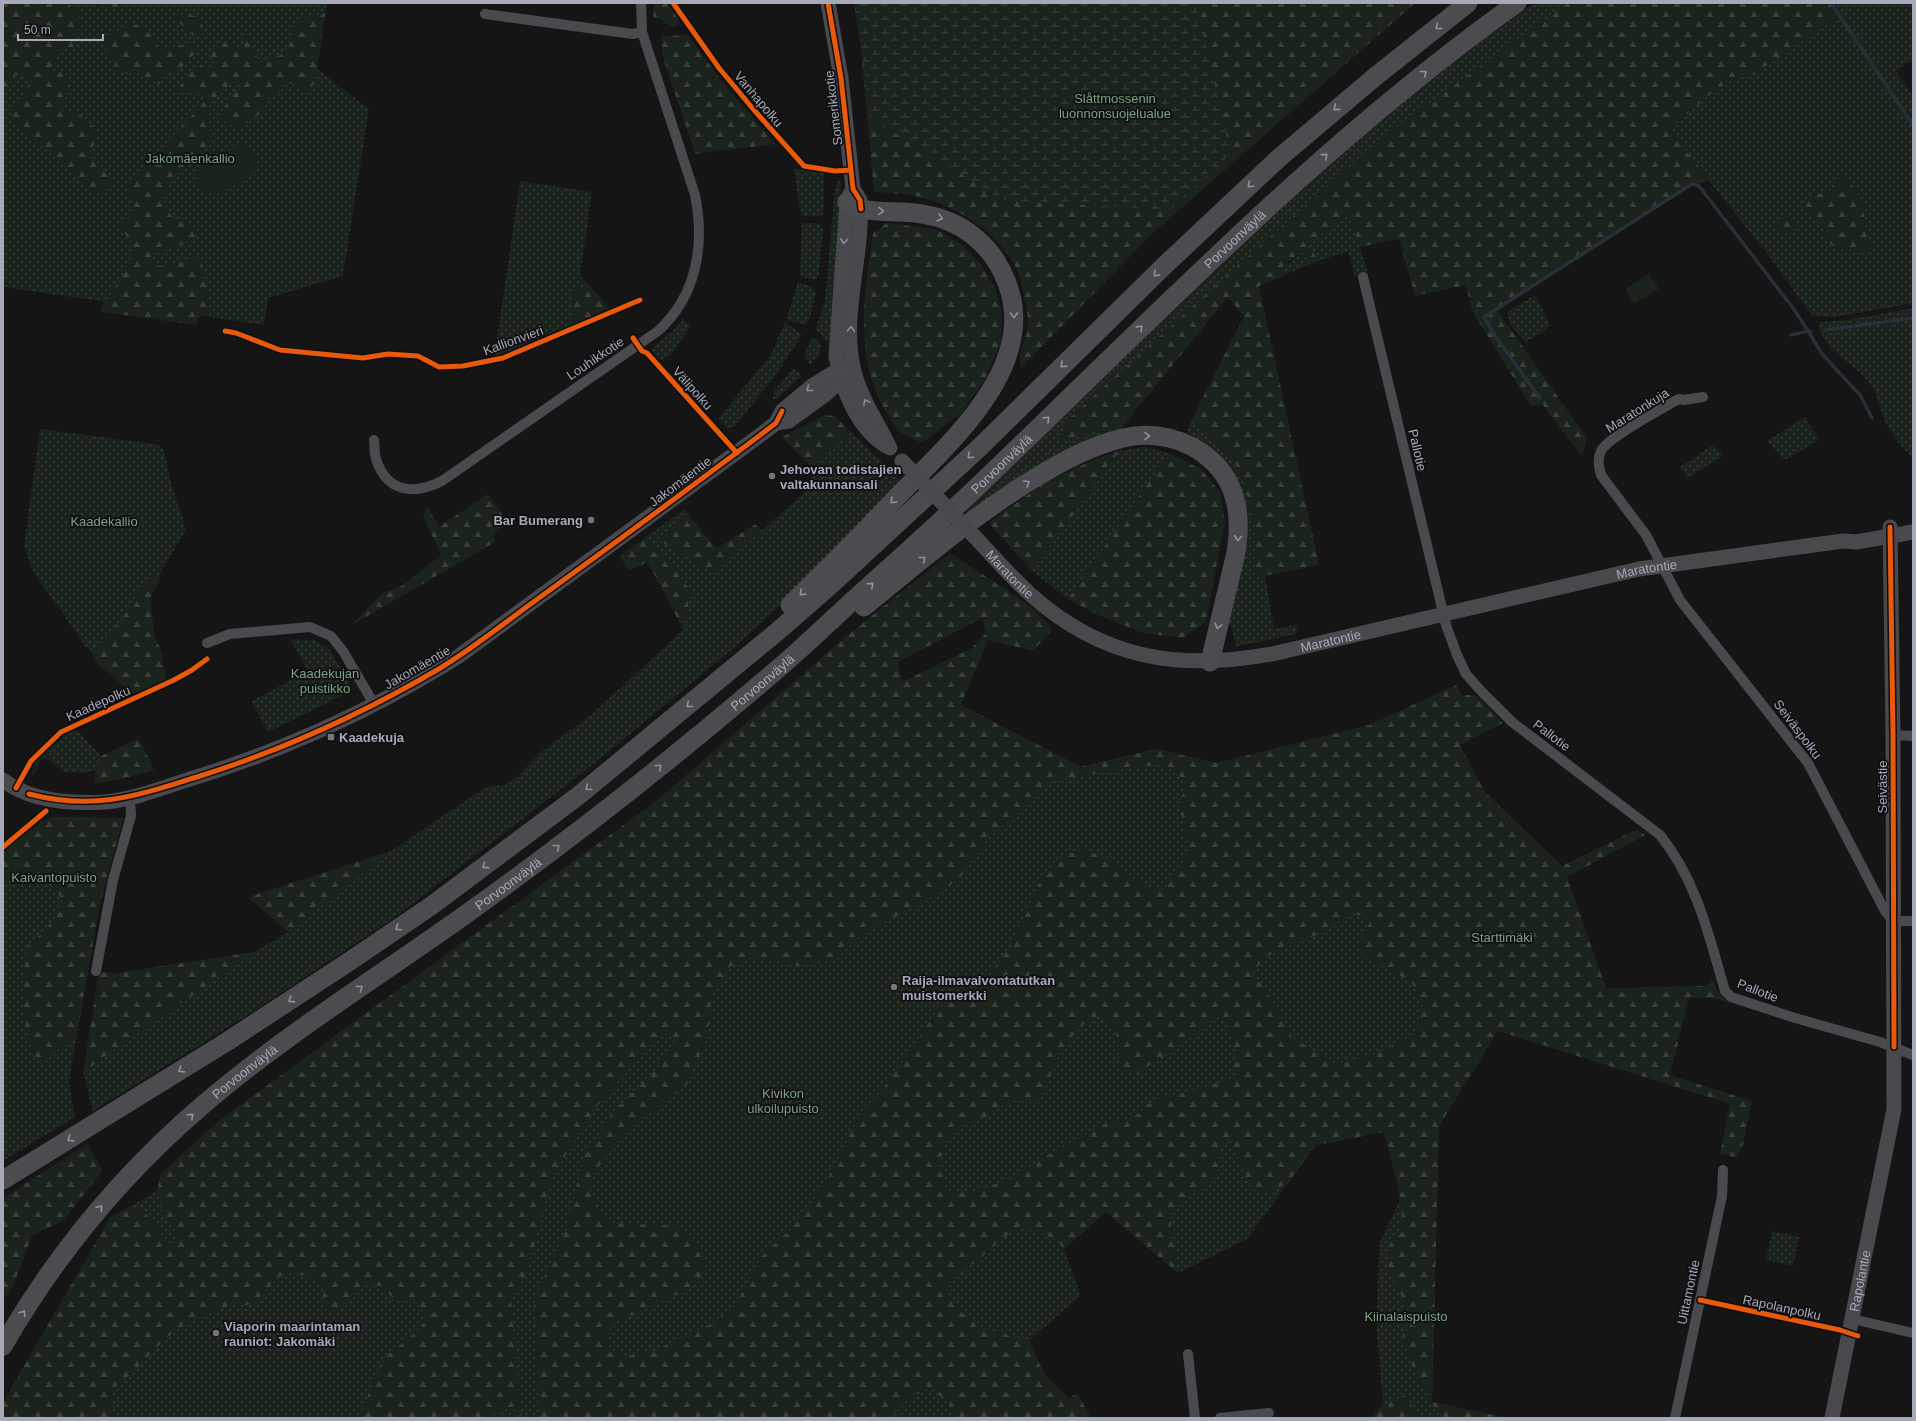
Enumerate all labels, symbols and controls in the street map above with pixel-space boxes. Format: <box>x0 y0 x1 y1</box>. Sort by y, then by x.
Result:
scale bar <box>18 16 103 42</box>
one-way arrow <box>1435 22 1442 29</box>
text: 50 m <box>24 23 51 37</box>
street label: Vanhapolku <box>731 69 786 130</box>
street label: Somerikkotie <box>821 70 846 146</box>
one-way arrow <box>1420 70 1427 77</box>
park label: Slåttmossenin luonnonsuojelualue <box>1059 91 1171 121</box>
one-way arrow <box>1334 104 1341 111</box>
park label: Jakomäenkallio <box>145 151 235 166</box>
one-way arrow <box>1320 154 1327 161</box>
one-way arrow <box>1247 180 1255 187</box>
street label: Porvoonväylä <box>1201 206 1269 272</box>
one-way arrow <box>878 207 884 215</box>
one-way arrow <box>936 214 943 222</box>
one-way arrow <box>840 238 849 244</box>
one-way arrow <box>1153 269 1161 277</box>
one-way arrow <box>1010 312 1018 318</box>
street label: Kallionvieri <box>481 323 545 358</box>
one-way arrow <box>1135 325 1143 333</box>
one-way arrow <box>846 326 855 332</box>
street label: Louhikkotie <box>564 334 627 383</box>
one-way arrow <box>1060 360 1068 368</box>
street label: Välipolku <box>669 364 716 413</box>
one-way arrow <box>807 384 814 391</box>
street label: Maratonkuja <box>1603 385 1672 436</box>
one-way arrow <box>863 399 870 407</box>
one-way arrow <box>1042 416 1050 423</box>
street label: Pallotie <box>1405 428 1430 473</box>
street label: Porvoonväylä <box>968 431 1036 497</box>
one-way arrow <box>1144 432 1150 440</box>
one-way arrow <box>967 451 975 459</box>
street label: Jakomäentie <box>646 453 714 510</box>
place label: Jehovan todistajien valtakunnansali <box>780 462 901 492</box>
marker: Jehovan todistajien valtakunnansali <box>767 471 777 481</box>
one-way arrow <box>1023 480 1030 487</box>
one-way arrow <box>891 496 898 504</box>
place label: Bar Bumerang <box>493 513 583 528</box>
park label: Kaadekallio <box>70 514 138 529</box>
marker: Bar Bumerang <box>586 515 596 525</box>
one-way arrow <box>1234 535 1243 541</box>
street label: Maratontie <box>983 547 1037 602</box>
one-way arrow <box>918 557 925 564</box>
street label: Maratontie <box>1615 557 1678 582</box>
one-way arrow <box>866 582 874 589</box>
one-way arrow <box>799 589 806 596</box>
one-way arrow <box>1215 623 1223 629</box>
street label: Maratontie <box>1299 627 1362 655</box>
street label: Jakomäentie <box>382 643 453 692</box>
street label: Porvoonväylä <box>728 651 798 714</box>
park label: Kaadekujan puistikko <box>291 666 359 696</box>
street label: Kaadepolku <box>64 683 133 724</box>
street label: Seiväspolku <box>1771 697 1825 762</box>
one-way arrow <box>686 701 694 708</box>
street label: Pallotie <box>1530 717 1573 754</box>
place label: Kaadekuja <box>339 730 405 745</box>
marker: Kaadekuja <box>326 732 336 742</box>
street label: Seivästie <box>1875 761 1890 813</box>
one-way arrow <box>654 764 661 771</box>
one-way arrow <box>586 783 593 790</box>
one-way arrow <box>552 845 559 852</box>
street label: Porvoonväylä <box>472 854 545 913</box>
one-way arrow <box>482 861 489 869</box>
park label: Kaivantopuisto <box>11 870 97 885</box>
one-way arrow <box>396 923 403 930</box>
park label: Starttimäki <box>1471 930 1533 945</box>
place label: Raija-ilmavalvontatutkan muistomerkki <box>902 973 1055 1003</box>
street label: Pallotie <box>1735 976 1780 1005</box>
marker: Raija-ilmavalvontatutkan muistomerkki <box>889 982 899 992</box>
one-way arrow <box>356 985 363 993</box>
one-way arrow <box>288 995 295 1002</box>
street label: Porvoonväylä <box>209 1041 281 1102</box>
one-way arrow <box>178 1065 185 1073</box>
park label: Kivikon ulkoilupuisto <box>747 1086 819 1116</box>
one-way arrow <box>186 1113 194 1120</box>
one-way arrow <box>67 1134 74 1141</box>
one-way arrow <box>95 1205 102 1213</box>
street label: Rapolantie <box>1847 1249 1874 1313</box>
street label: Uittamontie <box>1674 1258 1703 1326</box>
street label: Rapolanpolku <box>1741 1292 1822 1323</box>
park label: Kiinalaispuisto <box>1364 1309 1448 1324</box>
one-way arrow <box>18 1310 26 1317</box>
place label: Viaporin maarintaman rauniot: Jakomäki <box>224 1319 360 1349</box>
marker: Viaporin maarintaman rauniot: Jakomäki <box>211 1328 221 1338</box>

